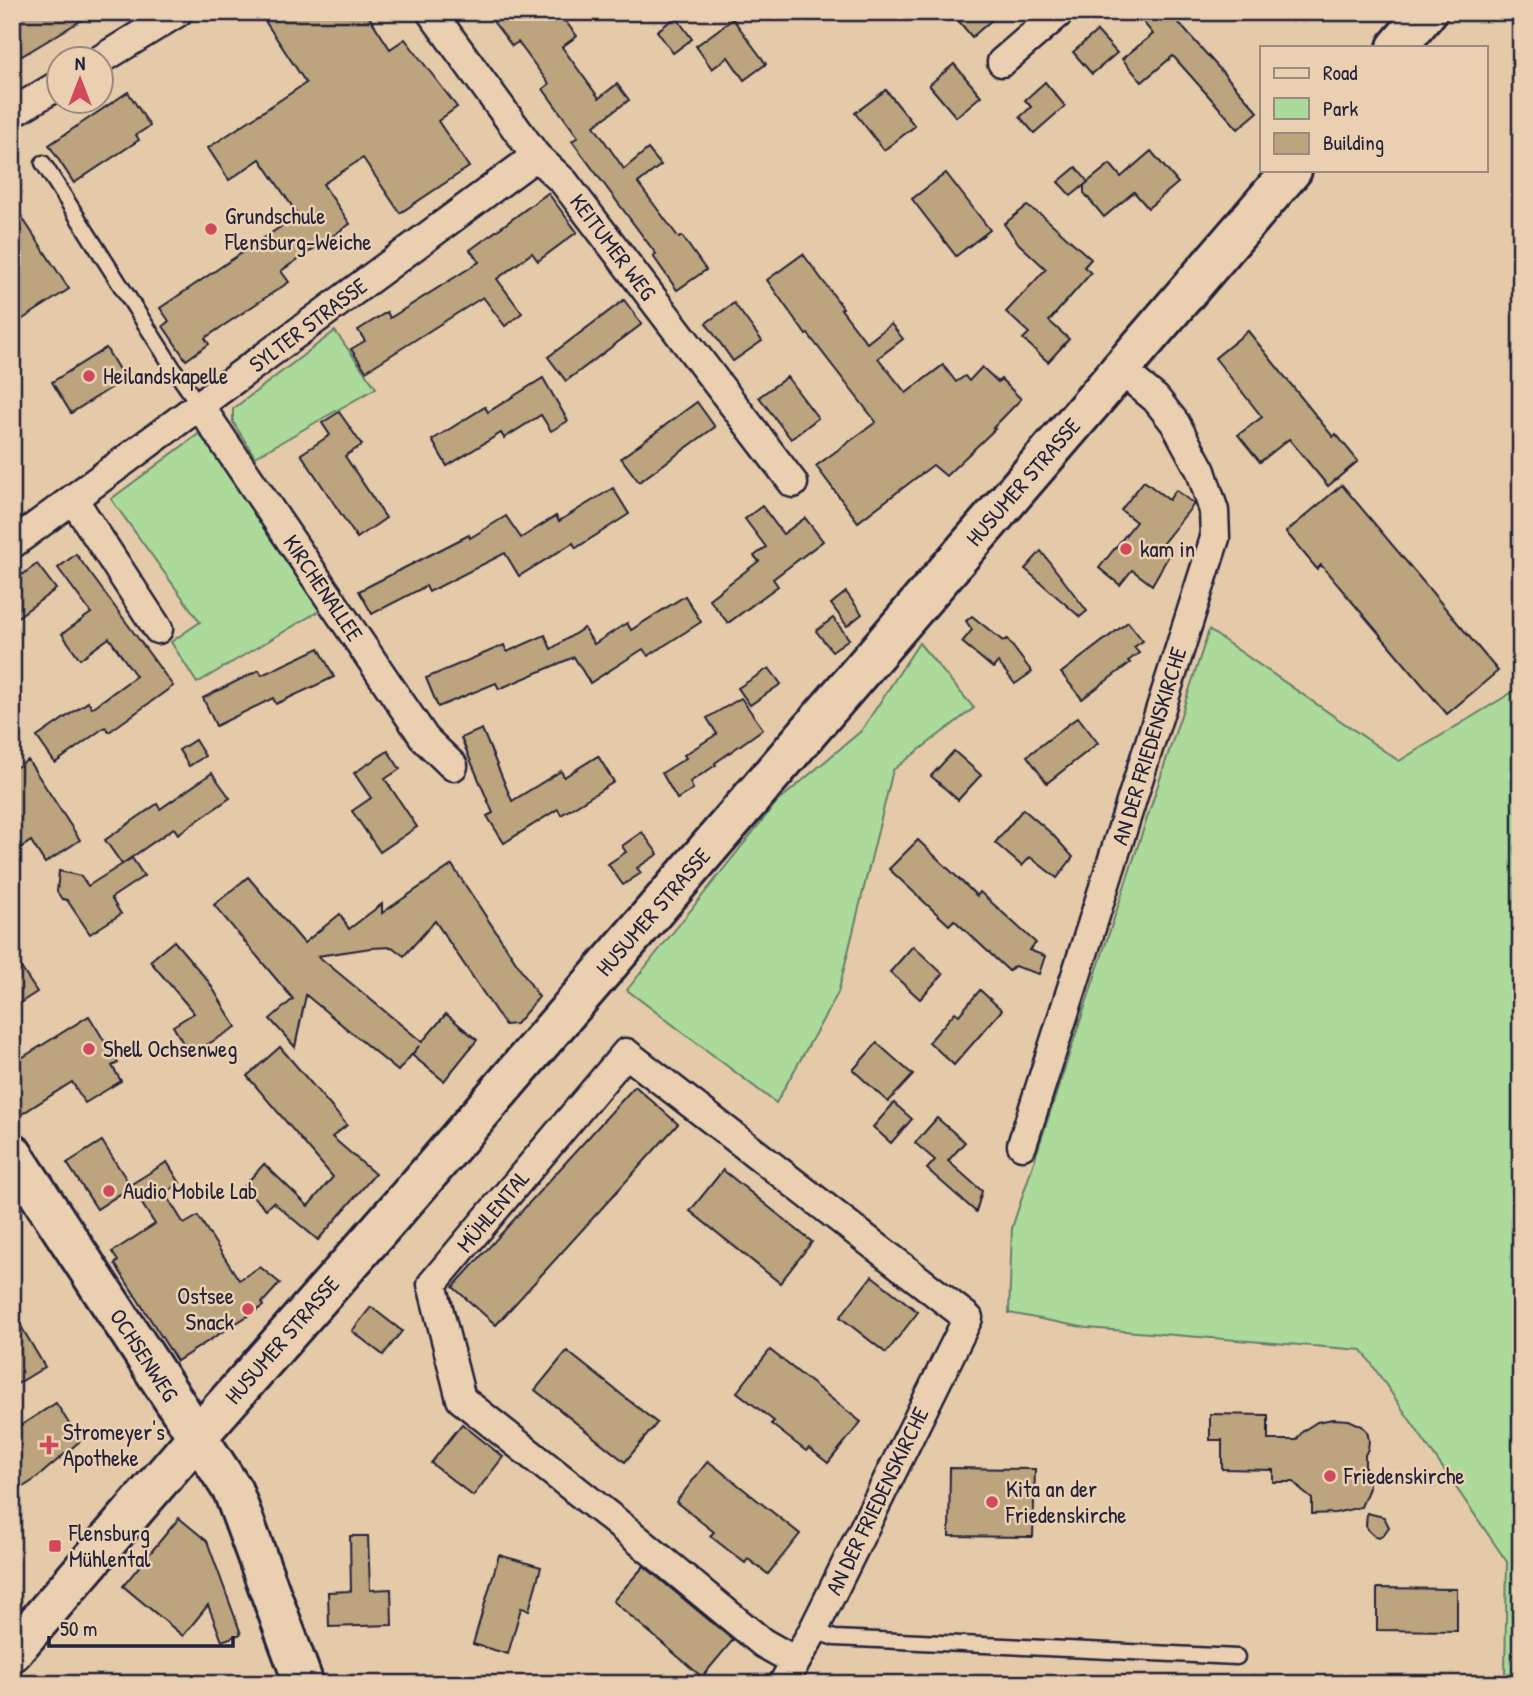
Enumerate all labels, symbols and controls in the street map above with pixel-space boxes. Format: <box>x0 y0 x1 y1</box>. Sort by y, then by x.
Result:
north arrow <box>46 46 116 116</box>
legend <box>1260 46 1488 172</box>
text: N <box>75 50 85 76</box>
text: Road <box>1323 58 1357 87</box>
text: Park <box>1323 94 1358 123</box>
text: Building <box>1323 128 1384 157</box>
street label: KEITUMER WEG <box>563 187 664 306</box>
place label: Grundschule Flensburg-Weiche <box>224 200 371 257</box>
marker: Grundschule Flensburg-Weiche <box>203 221 219 237</box>
street label: SYLTER STRASSE <box>242 270 373 379</box>
place label: Heilandskapelle <box>103 360 228 391</box>
marker: Heilandskapelle <box>81 368 97 384</box>
street label: HUSUMER STRASSE <box>958 411 1087 552</box>
street label: KIRCHENALLEE <box>276 528 370 647</box>
place label: kam in <box>1140 533 1195 564</box>
marker: kam in <box>1118 541 1134 557</box>
street label: AN DER FRIEDENSKIRCHE <box>1104 643 1193 849</box>
street label: HUSUMER STRASSE <box>588 841 717 982</box>
place label: Shell Ochsenweg <box>103 1033 237 1064</box>
marker: Shell Ochsenweg <box>81 1041 97 1057</box>
street label: MÜHLENTAL <box>449 1163 536 1258</box>
place label: Audio Mobile Lab <box>123 1175 257 1206</box>
marker: Audio Mobile Lab <box>101 1183 117 1199</box>
street label: HUSUMER STRASSE <box>217 1269 346 1410</box>
place label: Ostsee Snack <box>177 1280 234 1337</box>
marker: Ostsee Snack <box>240 1301 256 1317</box>
street label: OCHSENWEG <box>103 1302 186 1407</box>
street label: AN DER FRIEDENSKIRCHE <box>818 1402 936 1600</box>
place label: Stromeyer's Apotheke <box>63 1416 165 1473</box>
marker: Stromeyer's Apotheke <box>41 1437 57 1453</box>
place label: Friedenskirche <box>1343 1460 1464 1491</box>
marker: Friedenskirche <box>1322 1468 1338 1484</box>
place label: Kita an der Friedenskirche <box>1005 1473 1126 1530</box>
marker: Kita an der Friedenskirche <box>984 1494 1000 1510</box>
place label: Flensburg Mühlental <box>68 1517 151 1574</box>
marker: Flensburg Mühlental <box>47 1538 63 1554</box>
scale bar <box>49 1605 233 1649</box>
text: 50 m <box>60 1614 97 1643</box>

